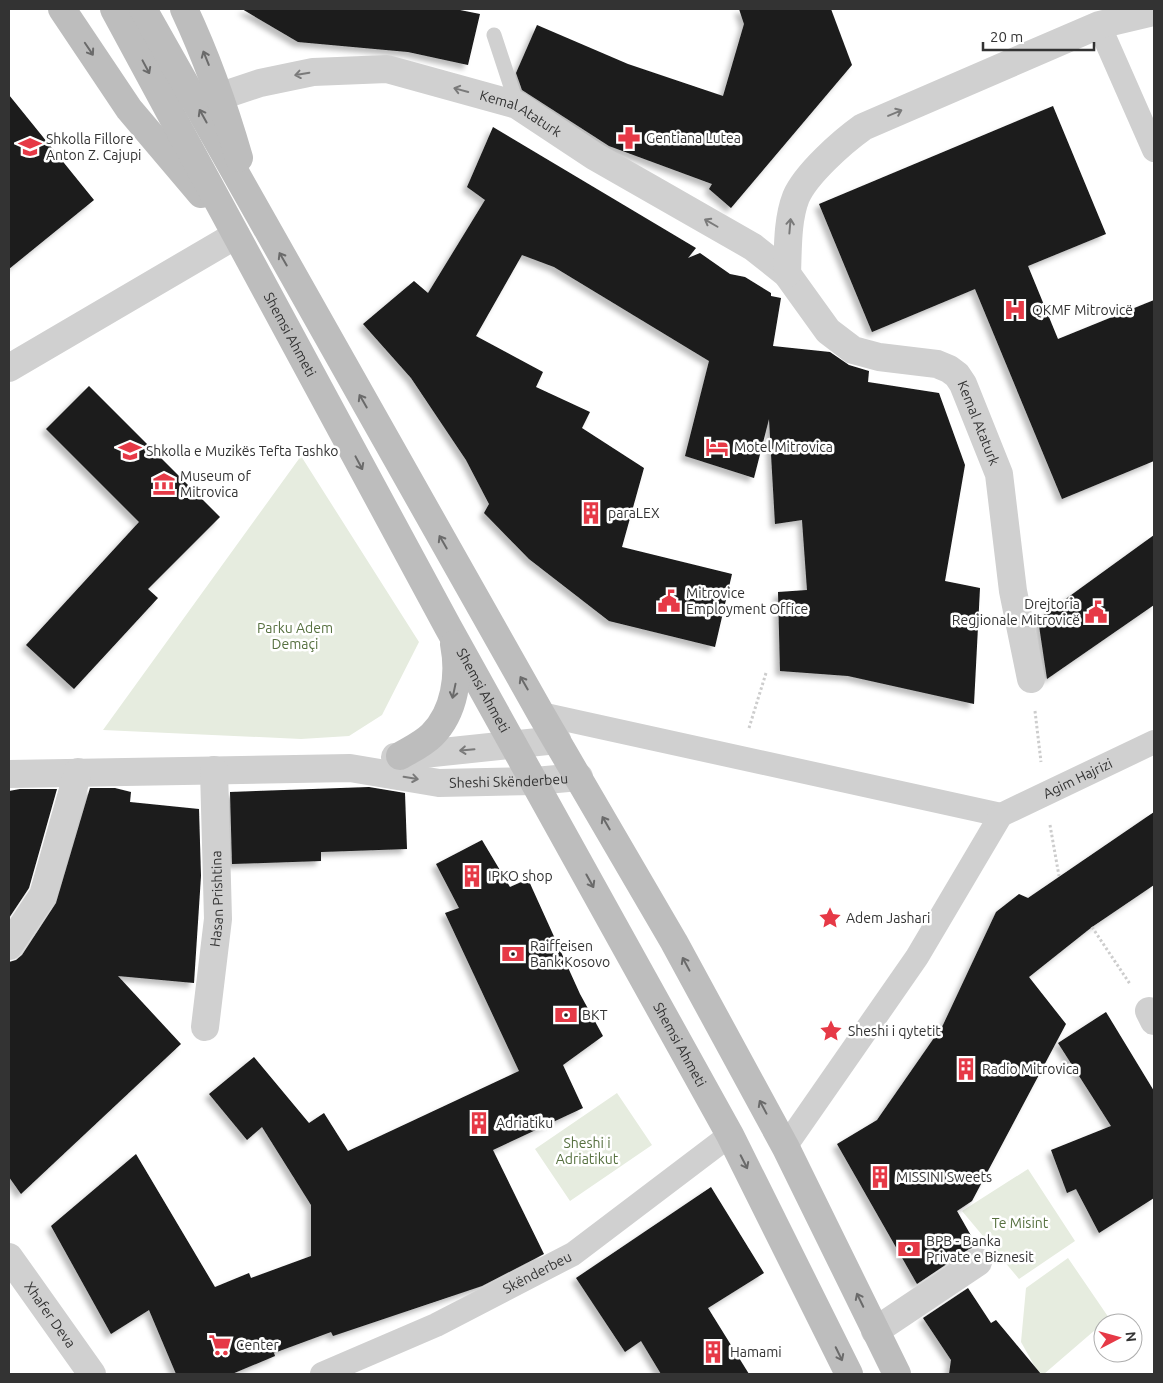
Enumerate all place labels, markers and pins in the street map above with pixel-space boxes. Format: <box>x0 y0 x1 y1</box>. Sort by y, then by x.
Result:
pharmacy icon: Gentiana Lutea <box>616 125 642 151</box>
place label: Gentiana Lutea <box>646 130 741 146</box>
place label: Shkolla Fillore Anton Z. Cajupi <box>46 131 142 163</box>
school or university icon: Shkolla Fillore Anton Z. Cajupi <box>17 134 43 160</box>
hospital icon: QKMF Mitrovicë <box>1002 297 1028 323</box>
place label: QKMF Mitrovicë <box>1032 302 1133 318</box>
hotel icon: Motel Mitrovica <box>704 434 730 460</box>
school or university icon: Shkolla e Muzikës Tefta Tashko <box>117 438 143 464</box>
place label: Motel Mitrovica <box>734 439 833 455</box>
place label: Shkolla e Muzikës Tefta Tashko <box>146 443 338 459</box>
place label: Museum of Mitrovica <box>180 468 251 500</box>
museum icon: Museum of Mitrovica <box>151 471 177 497</box>
building icon: paraLEX <box>578 500 604 526</box>
place label: paraLEX <box>608 505 660 521</box>
place label: Mitrovice Employment Office <box>686 585 808 617</box>
public building icon: Mitrovice Employment Office <box>656 588 682 614</box>
place label: Drejtoria Regjionale Mitrovicë <box>952 596 1080 628</box>
public building icon: Drejtoria Regjionale Mitrovicë <box>1083 599 1109 625</box>
building icon: IPKO shop <box>459 863 485 889</box>
place label: IPKO shop <box>488 868 553 884</box>
place icon: Adem Jashari <box>817 905 843 931</box>
place label: Adem Jashari <box>846 910 930 926</box>
place label: Raiffeisen Bank Kosovo <box>530 938 610 970</box>
bank icon: Raiffeisen Bank Kosovo <box>500 941 526 967</box>
bank icon: BKT <box>553 1002 579 1028</box>
place label: BKT <box>582 1007 608 1023</box>
place icon: Sheshi i qytetit <box>818 1018 844 1044</box>
place label: Sheshi i qytetit <box>848 1023 941 1039</box>
building icon: Radio Mitrovica <box>953 1056 979 1082</box>
place label: Radio Mitrovica <box>982 1061 1079 1077</box>
building icon: Adriatiku <box>466 1110 492 1136</box>
place label: Adriatiku <box>496 1115 553 1131</box>
building icon: MISSINI Sweets <box>867 1164 893 1190</box>
place label: MISSINI Sweets <box>896 1169 992 1185</box>
place label: BPB - Banka Private e Biznesit <box>926 1233 1034 1265</box>
bank icon: BPB - Banka Private e Biznesit <box>896 1236 922 1262</box>
supermarket icon: Center <box>207 1332 233 1358</box>
place label: Center <box>236 1337 279 1353</box>
building icon: Hamami <box>700 1339 726 1365</box>
place label: Hamami <box>730 1344 782 1360</box>

